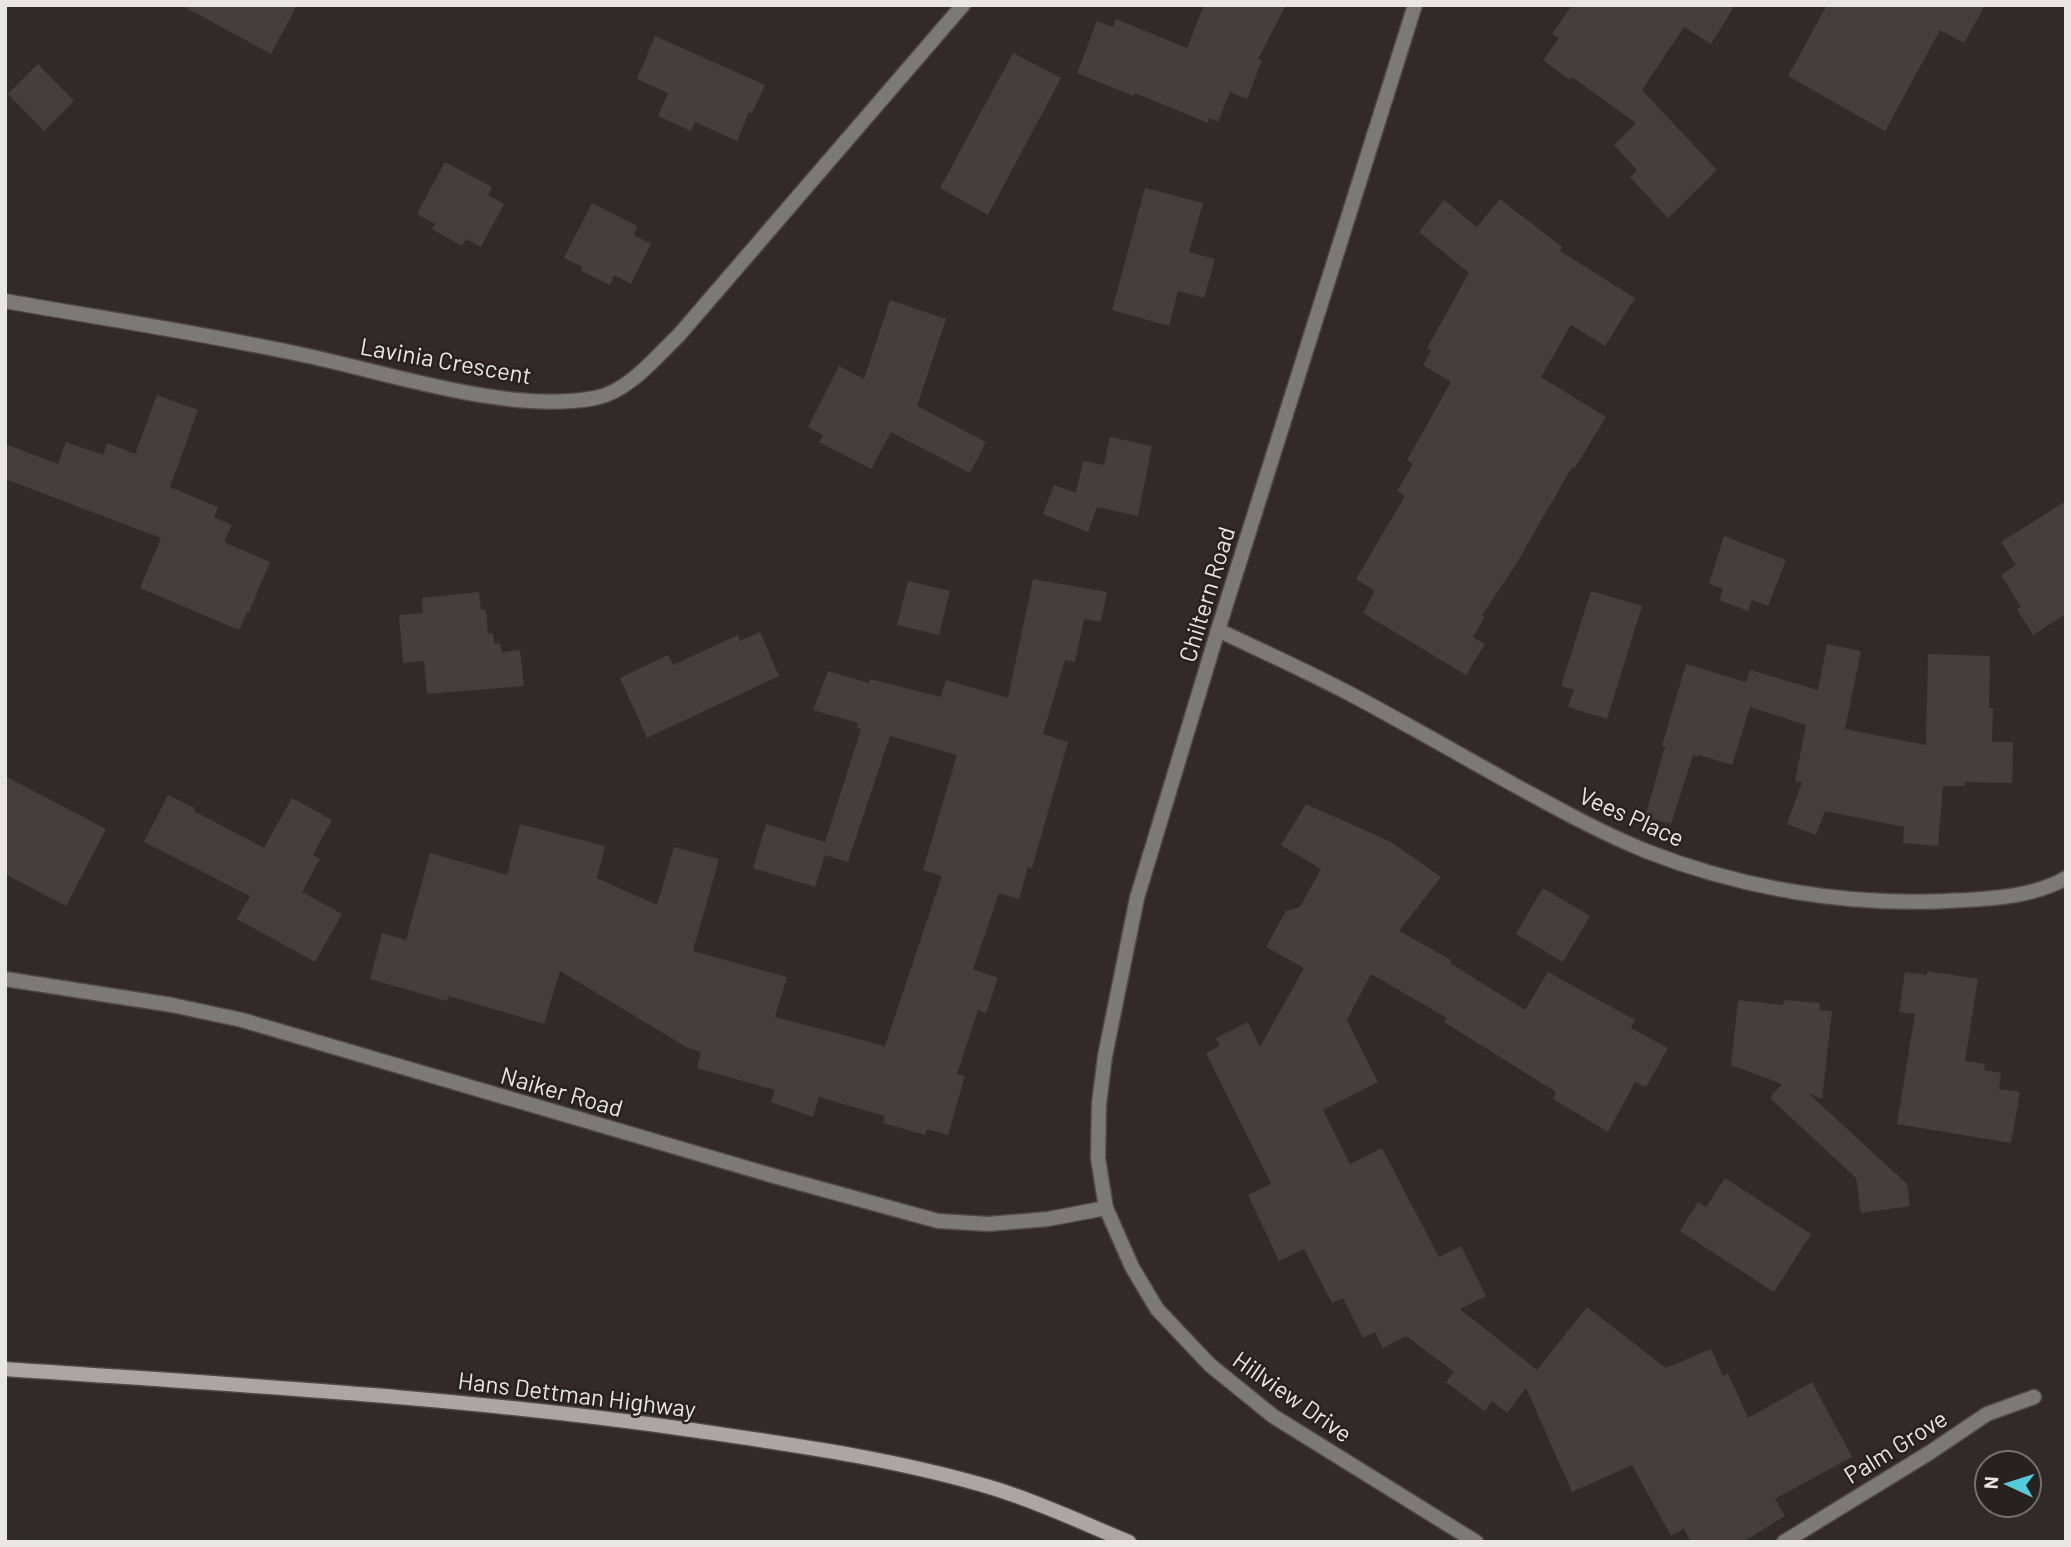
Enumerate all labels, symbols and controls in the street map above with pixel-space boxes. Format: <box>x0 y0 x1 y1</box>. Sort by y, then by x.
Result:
street label: Lavinia Crescent <box>358 331 534 389</box>
street label: Chiltern Road <box>1172 523 1240 665</box>
street label: Vees Place <box>1575 780 1689 852</box>
street label: Naiker Road <box>498 1060 626 1122</box>
street label: Hillview Drive <box>1228 1344 1358 1448</box>
street label: Hans Dettman Highway <box>456 1365 698 1423</box>
street label: Palm Grove <box>1838 1403 1952 1489</box>
north arrow <box>1973 1449 2043 1519</box>
text: N <box>1979 1476 2002 1490</box>

